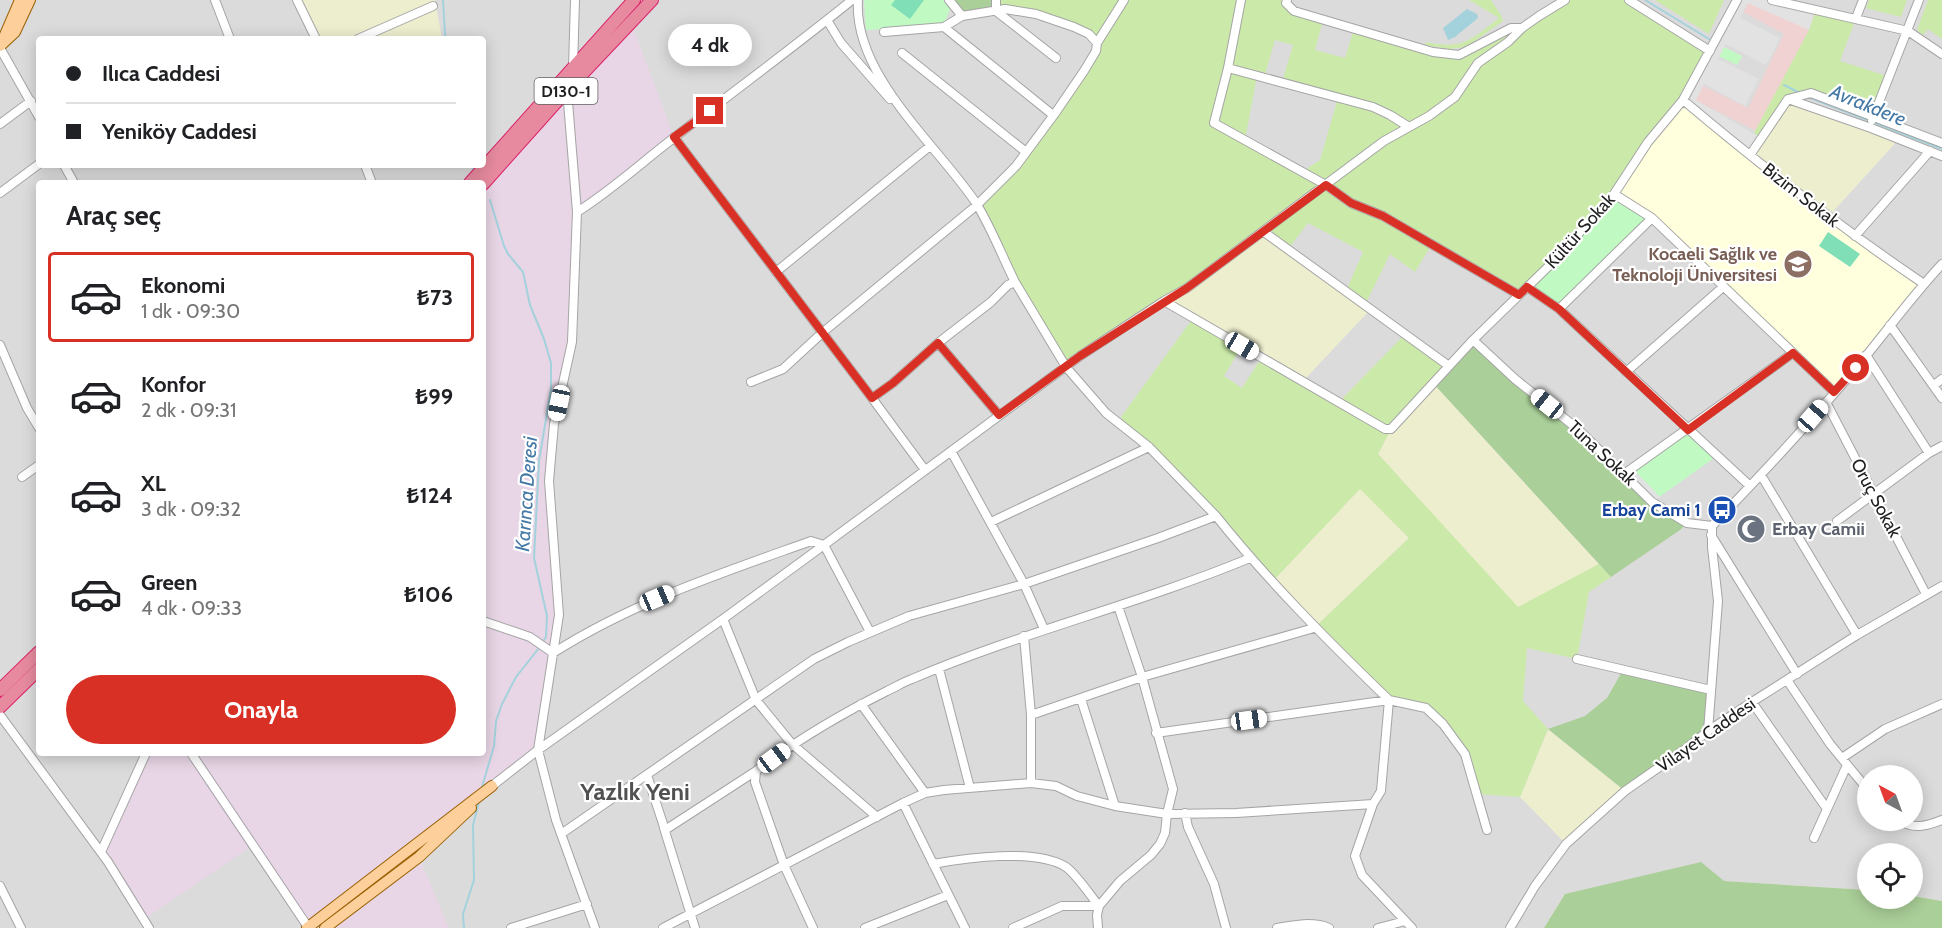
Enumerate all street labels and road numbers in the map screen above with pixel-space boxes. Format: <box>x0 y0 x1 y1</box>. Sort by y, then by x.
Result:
road number: D130-1 <box>534 78 598 104</box>
street label: Bizim Sokak <box>1758 158 1845 232</box>
street label: Kültür Sokak <box>1540 188 1620 273</box>
street label: Tuna Sokak <box>1563 416 1641 491</box>
street label: Oruç Sokak <box>1846 455 1906 542</box>
street label: Vilayet Caddesi <box>1652 693 1760 777</box>

